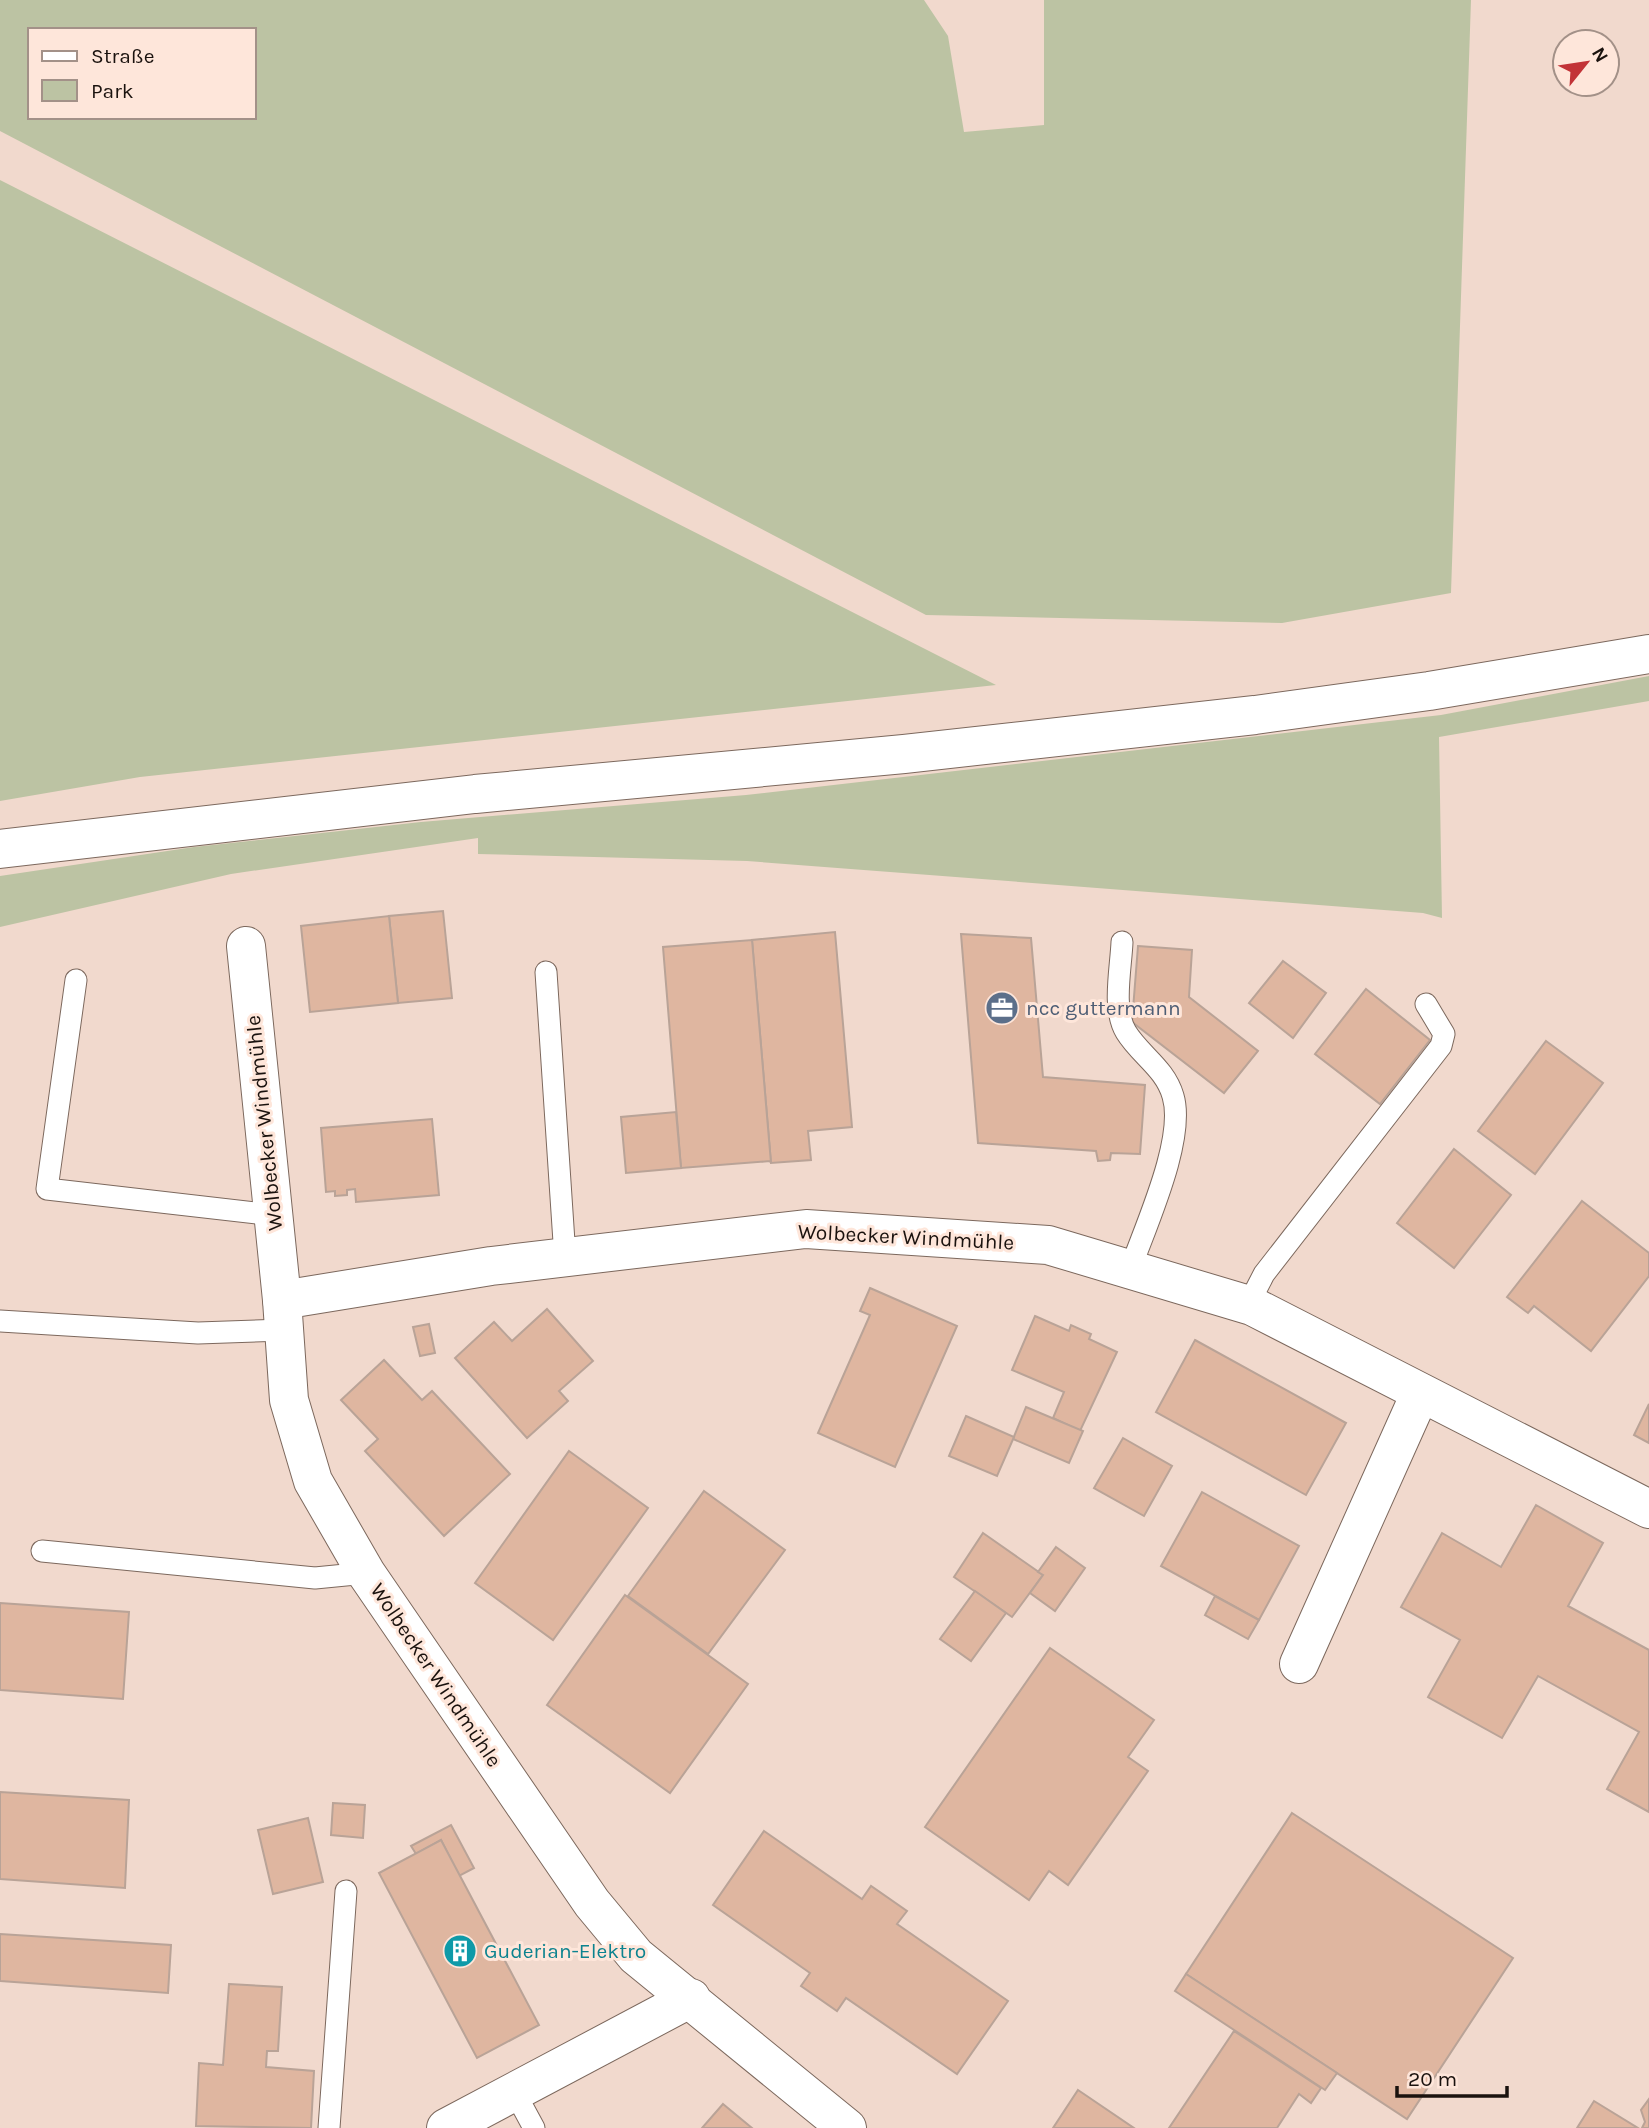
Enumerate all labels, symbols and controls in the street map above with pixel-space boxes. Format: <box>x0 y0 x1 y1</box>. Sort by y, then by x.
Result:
legend <box>28 28 256 119</box>
north arrow <box>1551 28 1621 98</box>
text: Straße <box>91 44 154 68</box>
text: N <box>1587 44 1613 66</box>
text: Park <box>91 79 134 103</box>
office icon: ncc guttermann <box>983 989 1021 1027</box>
place label: ncc guttermann <box>1026 996 1181 1020</box>
street label: Wolbecker Windmühle <box>241 1014 287 1232</box>
street label: Wolbecker Windmühle <box>797 1219 1015 1255</box>
street label: Wolbecker Windmühle <box>366 1579 506 1771</box>
building icon: Guderian-Elektro <box>441 1932 479 1970</box>
place label: Guderian-Elektro <box>484 1939 646 1963</box>
scale bar <box>1397 2054 1507 2098</box>
text: 20 m <box>1408 2067 1457 2091</box>

